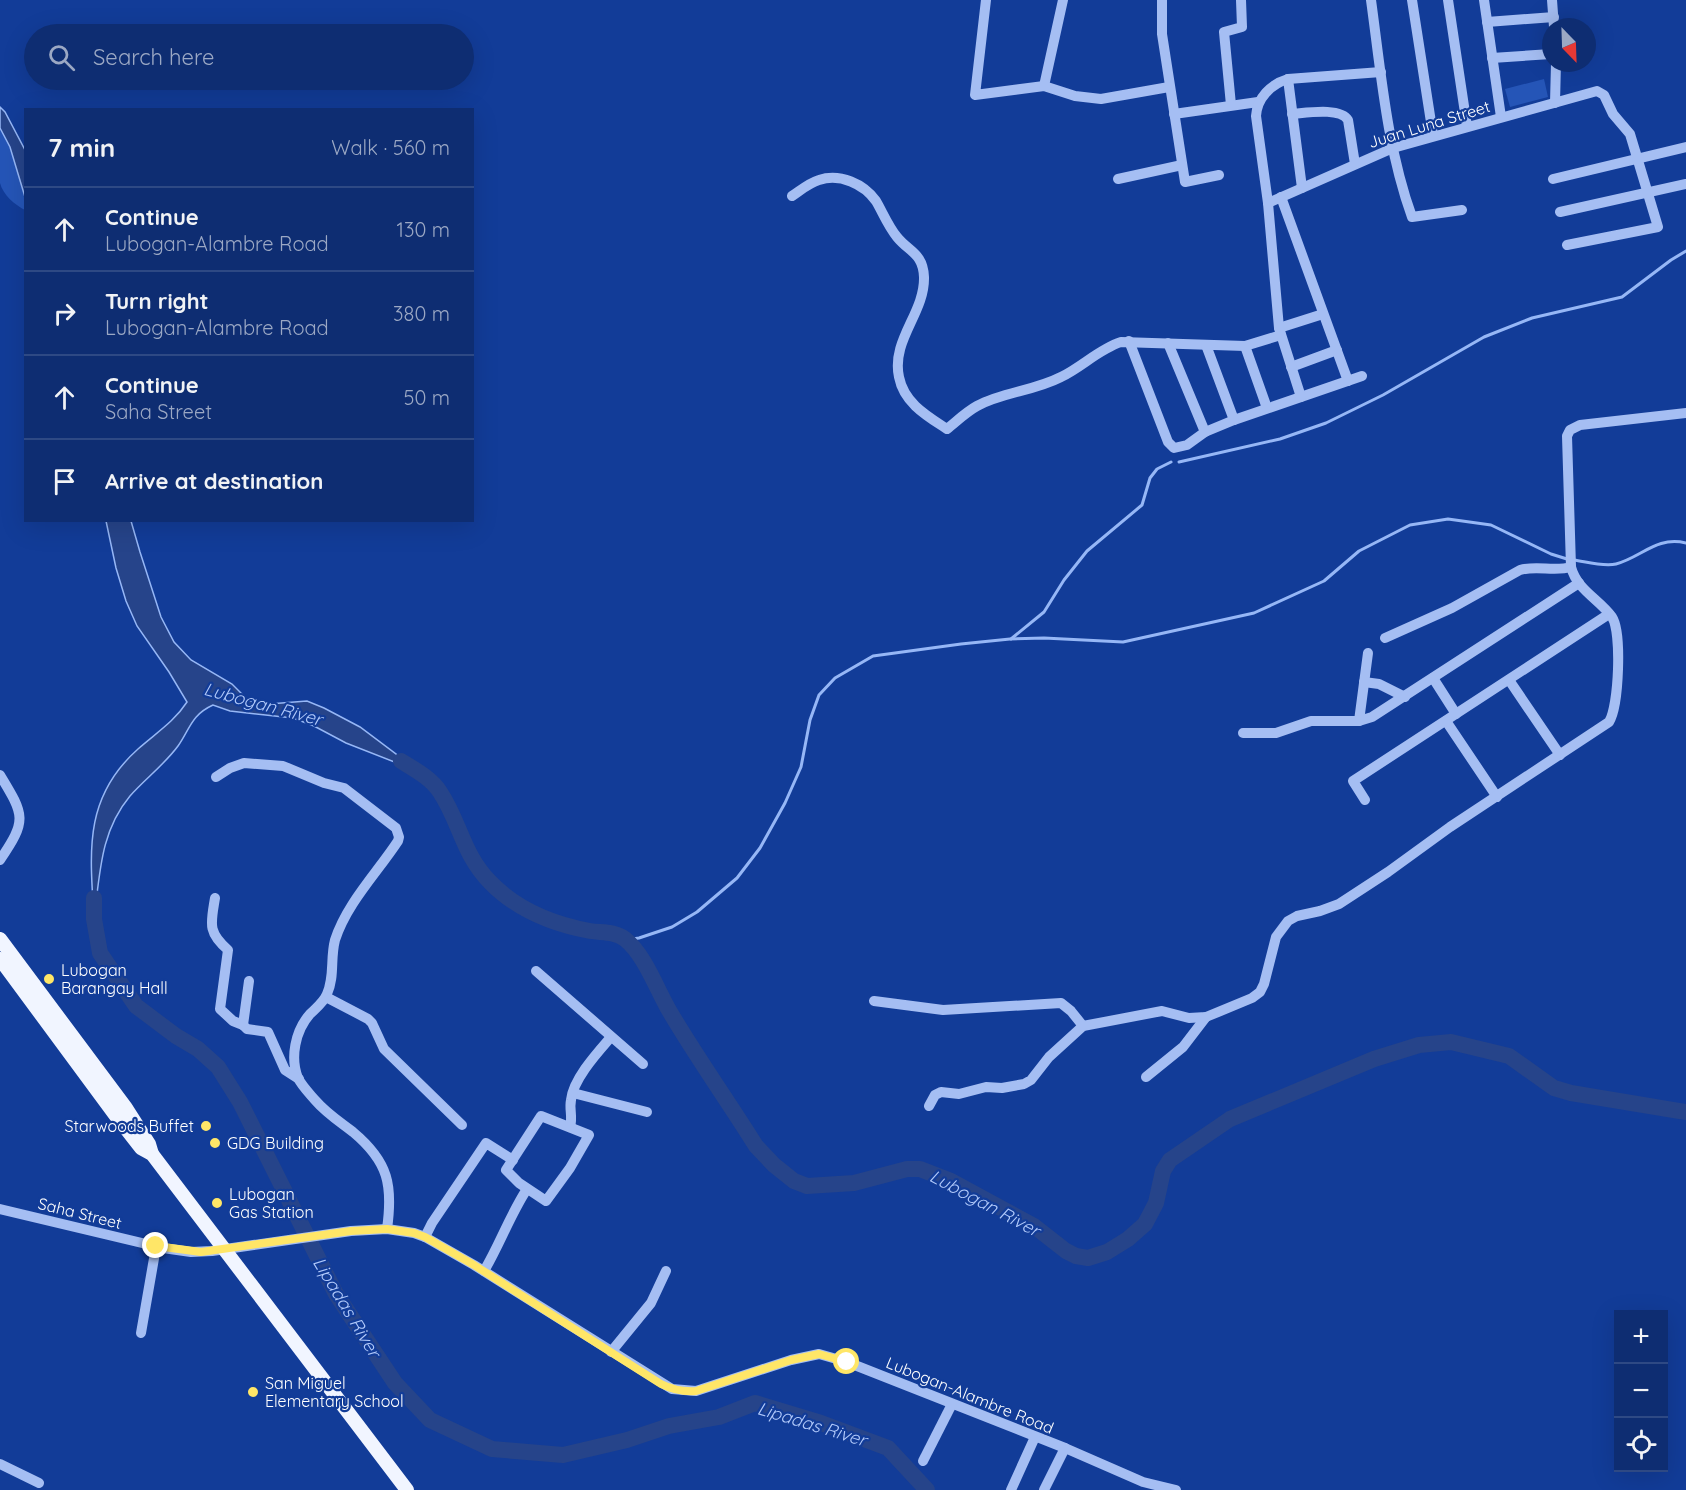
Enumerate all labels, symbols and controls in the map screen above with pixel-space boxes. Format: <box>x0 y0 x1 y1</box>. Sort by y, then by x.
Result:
north arrow <box>1542 18 1596 72</box>
search box <box>24 24 474 90</box>
icon: search <box>45 41 78 74</box>
text: Search here <box>93 43 214 71</box>
street label: Juan Luna Street <box>1366 96 1492 152</box>
text: 7 min <box>48 131 115 164</box>
text: Walk · 560 m <box>331 135 450 160</box>
text: Continue <box>105 203 199 231</box>
icon: ahead <box>48 213 81 246</box>
text: 130 m <box>397 217 450 242</box>
text: Lubogan-Alambre Road <box>105 231 329 256</box>
text: Turn right <box>105 287 209 315</box>
icon: right <box>48 297 81 330</box>
text: 380 m <box>393 301 450 326</box>
text: Lubogan-Alambre Road <box>105 315 329 340</box>
text: Continue <box>105 371 199 399</box>
icon: ahead <box>48 381 81 414</box>
text: 50 m <box>404 385 450 410</box>
text: Saha Street <box>105 399 212 424</box>
icon: arrive <box>48 465 81 498</box>
text: Arrive at destination <box>105 467 323 495</box>
water label: Lubogan River <box>201 677 327 731</box>
place label: Lubogan Barangay Hall <box>61 960 168 998</box>
marker: Lubogan Barangay Hall <box>42 972 56 986</box>
place label: Starwoods Buffet <box>64 1116 194 1136</box>
marker: Starwoods Buffet <box>199 1119 213 1133</box>
place label: GDG Building <box>227 1133 324 1153</box>
marker: GDG Building <box>208 1136 222 1150</box>
water label: Lubogan River <box>926 1164 1046 1243</box>
place label: Lubogan Gas Station <box>229 1184 314 1222</box>
street label: Saha Street <box>36 1193 124 1233</box>
marker: Lubogan Gas Station <box>210 1196 224 1210</box>
route end <box>142 1232 168 1258</box>
water label: Lipadas River <box>308 1253 387 1363</box>
map controls <box>1614 1310 1668 1472</box>
button: + <box>1614 1310 1668 1364</box>
route start <box>833 1348 859 1374</box>
street label: Lubogan-Alambre Road <box>883 1352 1057 1438</box>
button: − <box>1614 1364 1668 1418</box>
place label: San Miguel Elementary School <box>265 1373 404 1411</box>
marker: San Miguel Elementary School <box>246 1385 260 1399</box>
water label: Lipadas River <box>755 1397 871 1452</box>
button: locate <box>1614 1418 1668 1472</box>

